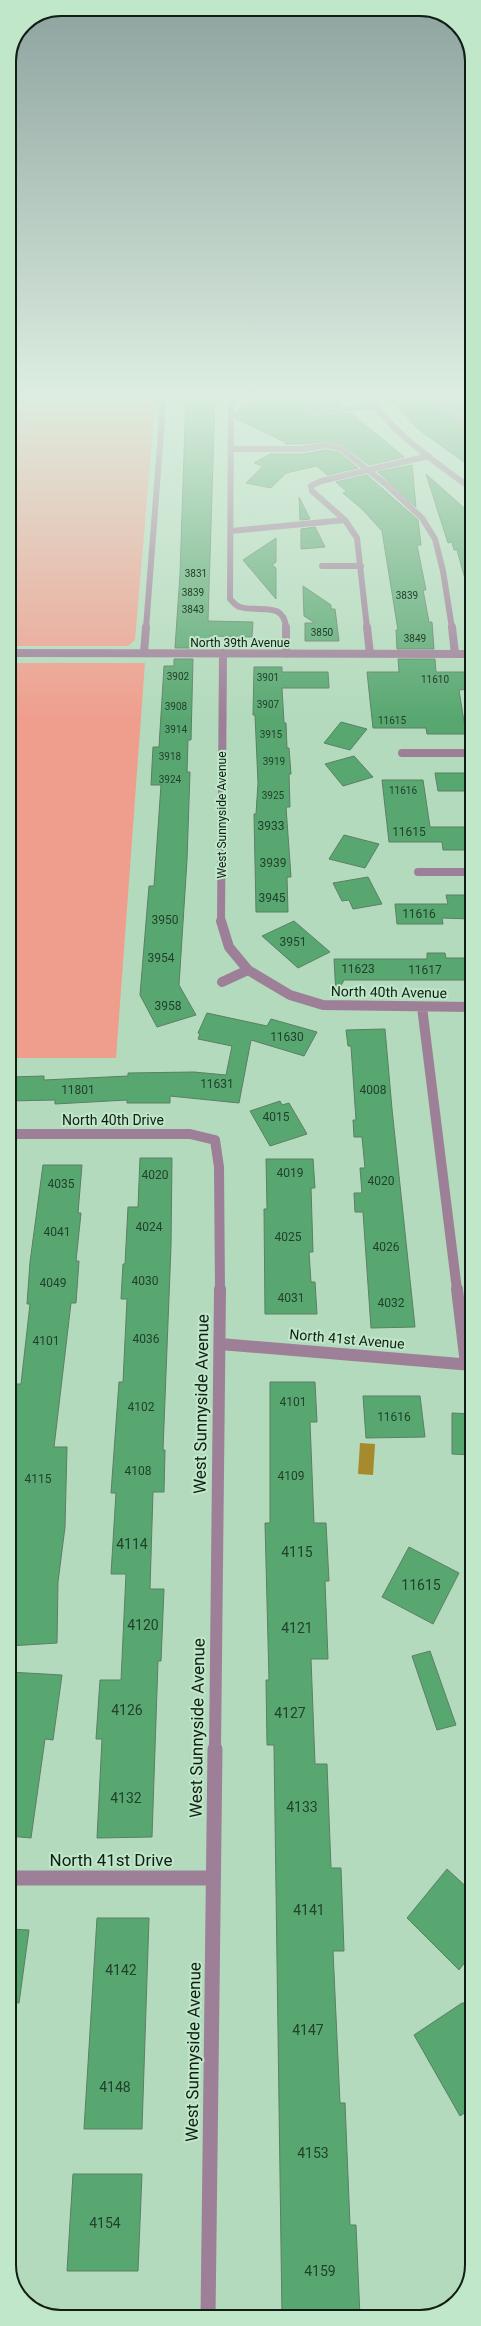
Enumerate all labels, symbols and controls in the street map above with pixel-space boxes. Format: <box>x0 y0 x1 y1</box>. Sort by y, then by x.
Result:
house number: 3831 <box>185 568 207 579</box>
house number: 3839 <box>182 587 204 598</box>
house number: 3839 <box>396 590 418 601</box>
house number: 3843 <box>182 604 204 615</box>
house number: 3850 <box>311 627 334 638</box>
house number: 3849 <box>404 633 426 644</box>
street label: North 39th Avenue <box>190 636 290 650</box>
house number: 3902 <box>167 671 190 682</box>
house number: 3901 <box>257 672 279 683</box>
house number: 11610 <box>421 674 449 685</box>
house number: 3907 <box>257 699 280 710</box>
house number: 3908 <box>165 701 188 712</box>
house number: 11615 <box>378 715 406 726</box>
house number: 3914 <box>165 724 188 735</box>
house number: 3915 <box>260 729 283 740</box>
house number: 3918 <box>159 751 182 762</box>
street label: West Sunnyside Avenue <box>215 751 229 879</box>
house number: 3919 <box>263 756 285 767</box>
house number: 3924 <box>159 774 182 785</box>
house number: 11616 <box>389 785 417 796</box>
house number: 3925 <box>262 790 285 801</box>
house number: 3933 <box>258 819 284 833</box>
house number: 11615 <box>392 825 426 839</box>
house number: 3939 <box>260 856 286 870</box>
house number: 3945 <box>259 891 286 905</box>
house number: 11616 <box>402 907 436 921</box>
house number: 3950 <box>152 913 179 927</box>
house number: 3951 <box>280 935 306 949</box>
house number: 3954 <box>148 951 175 965</box>
house number: 11623 <box>341 962 375 976</box>
house number: 11617 <box>408 963 442 977</box>
street label: North 40th Avenue <box>331 983 447 1001</box>
house number: 3958 <box>155 999 182 1013</box>
house number: 11630 <box>270 1030 304 1044</box>
house number: 11631 <box>200 1077 234 1091</box>
house number: 11801 <box>61 1083 95 1097</box>
house number: 4008 <box>360 1083 387 1097</box>
house number: 4015 <box>263 1110 290 1124</box>
street label: North 40th Drive <box>62 1112 164 1128</box>
house number: 4019 <box>277 1166 303 1180</box>
house number: 4020 <box>142 1168 169 1182</box>
house number: 4020 <box>368 1174 395 1188</box>
house number: 4035 <box>48 1177 75 1191</box>
house number: 4024 <box>136 1220 163 1234</box>
house number: 4041 <box>44 1225 70 1239</box>
house number: 4025 <box>275 1230 302 1244</box>
house number: 4026 <box>373 1240 400 1254</box>
house number: 4030 <box>132 1274 159 1288</box>
house number: 4049 <box>40 1276 66 1290</box>
house number: 4031 <box>278 1291 304 1305</box>
house number: 4032 <box>378 1296 405 1310</box>
street label: West Sunnyside Avenue <box>189 1314 213 1494</box>
street label: North 41st Avenue <box>289 1326 405 1352</box>
house number: 4036 <box>133 1332 160 1346</box>
house number: 4101 <box>33 1334 59 1348</box>
house number: 4101 <box>280 1395 306 1409</box>
house number: 4102 <box>128 1400 155 1414</box>
house number: 11616 <box>377 1410 411 1424</box>
house number: 4108 <box>125 1464 152 1478</box>
house number: 4109 <box>278 1469 304 1483</box>
house number: 4115 <box>25 1472 52 1486</box>
house number: 4114 <box>116 1536 148 1552</box>
house number: 4115 <box>281 1544 313 1560</box>
house number: 11615 <box>401 1577 441 1593</box>
house number: 4120 <box>127 1617 159 1633</box>
house number: 4121 <box>281 1620 313 1636</box>
street label: West Sunnyside Avenue <box>185 1638 209 1818</box>
house number: 4126 <box>111 1702 143 1718</box>
house number: 4127 <box>274 1705 306 1721</box>
house number: 4132 <box>110 1790 142 1806</box>
house number: 4133 <box>286 1799 318 1815</box>
street label: North 41st Drive <box>50 1850 173 1870</box>
house number: 4141 <box>293 1902 325 1918</box>
house number: 4142 <box>105 1962 137 1978</box>
street label: West Sunnyside Avenue <box>181 1962 205 2142</box>
house number: 4147 <box>292 2022 324 2038</box>
house number: 4148 <box>99 2079 131 2095</box>
house number: 4153 <box>297 2145 329 2161</box>
house number: 4154 <box>89 2215 121 2231</box>
house number: 4159 <box>304 2263 336 2279</box>

